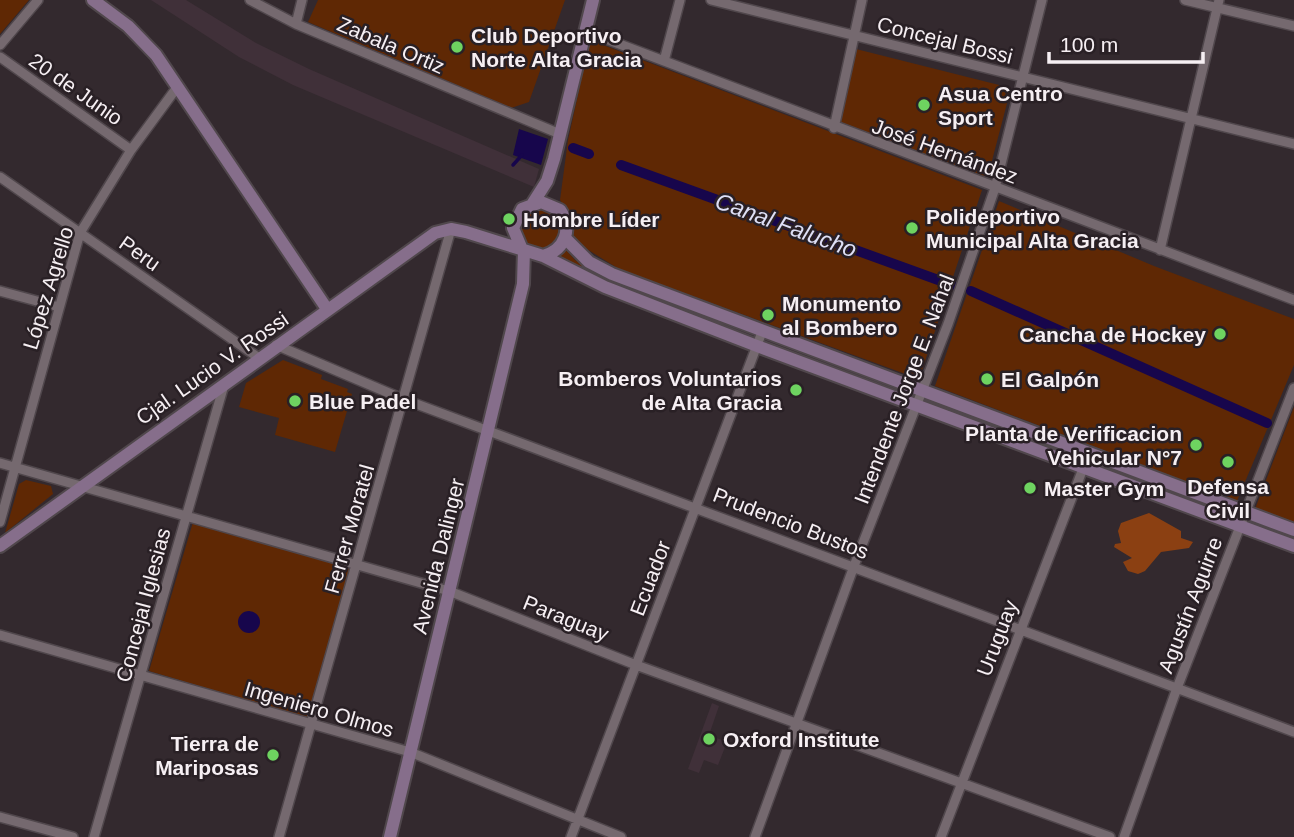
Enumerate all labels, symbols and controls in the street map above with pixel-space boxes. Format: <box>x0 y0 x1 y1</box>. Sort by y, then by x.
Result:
street label: Zabala Ortiz <box>334 12 448 78</box>
street label: Concejal Bossi <box>875 12 1015 68</box>
scale bar <box>1049 21 1203 65</box>
place label: Club Deportivo Norte Alta Gracia <box>471 24 642 71</box>
text: 100 m <box>1060 33 1118 56</box>
marker: Club Deportivo Norte Alta Gracia <box>449 39 465 55</box>
street label: 20 de Junio <box>25 48 127 130</box>
place label: Asua Centro Sport <box>938 82 1063 129</box>
marker: Asua Centro Sport <box>916 97 932 113</box>
street label: José Hernández <box>869 114 1021 188</box>
water label: Canal Falucho <box>712 187 860 263</box>
place label: Polideportivo Municipal Alta Gracia <box>926 205 1139 252</box>
place label: Hombre Líder <box>523 208 660 231</box>
marker: Hombre Líder <box>501 211 517 227</box>
marker: Polideportivo Municipal Alta Gracia <box>904 220 920 236</box>
street label: López Agrello <box>18 224 78 352</box>
street label: Peru <box>115 231 165 275</box>
street label: Intendente Jorge E. Nahal <box>850 271 958 507</box>
place label: Monumento al Bombero <box>782 292 901 339</box>
street label: Cjal. Lucio V. Rossi <box>132 307 292 429</box>
marker: Monumento al Bombero <box>760 307 776 323</box>
place label: Cancha de Hockey <box>1019 323 1206 346</box>
marker: Cancha de Hockey <box>1212 326 1228 342</box>
place label: Bomberos Voluntarios de Alta Gracia <box>558 367 782 414</box>
place label: El Galpón <box>1001 368 1099 391</box>
marker: El Galpón <box>979 371 995 387</box>
marker: Bomberos Voluntarios de Alta Gracia <box>788 382 804 398</box>
place label: Blue Padel <box>309 390 416 413</box>
marker: Blue Padel <box>287 393 303 409</box>
place label: Planta de Verificacion Vehicular N°7 <box>965 422 1182 469</box>
marker: Planta de Verificacion Vehicular N°7 <box>1188 437 1204 453</box>
marker: Defensa Civil <box>1220 454 1236 470</box>
street label: Ferrer Moratel <box>320 462 378 596</box>
place label: Defensa Civil <box>1187 475 1269 522</box>
street label: Avenida Dalinger <box>408 476 468 636</box>
place label: Master Gym <box>1044 477 1164 500</box>
marker: Master Gym <box>1022 480 1038 496</box>
street label: Prudencio Bustos <box>710 483 872 563</box>
street label: Concejal Iglesias <box>111 525 175 685</box>
street label: Agustín Aguirre <box>1154 534 1226 676</box>
street label: Ecuador <box>625 537 675 619</box>
street label: Paraguay <box>520 590 612 646</box>
street label: Uruguay <box>972 596 1022 679</box>
street label: Ingeniero Olmos <box>242 677 396 741</box>
place label: Oxford Institute <box>723 728 879 751</box>
marker: Oxford Institute <box>701 731 717 747</box>
place label: Tierra de Mariposas <box>155 732 259 779</box>
marker: Tierra de Mariposas <box>265 747 281 763</box>

